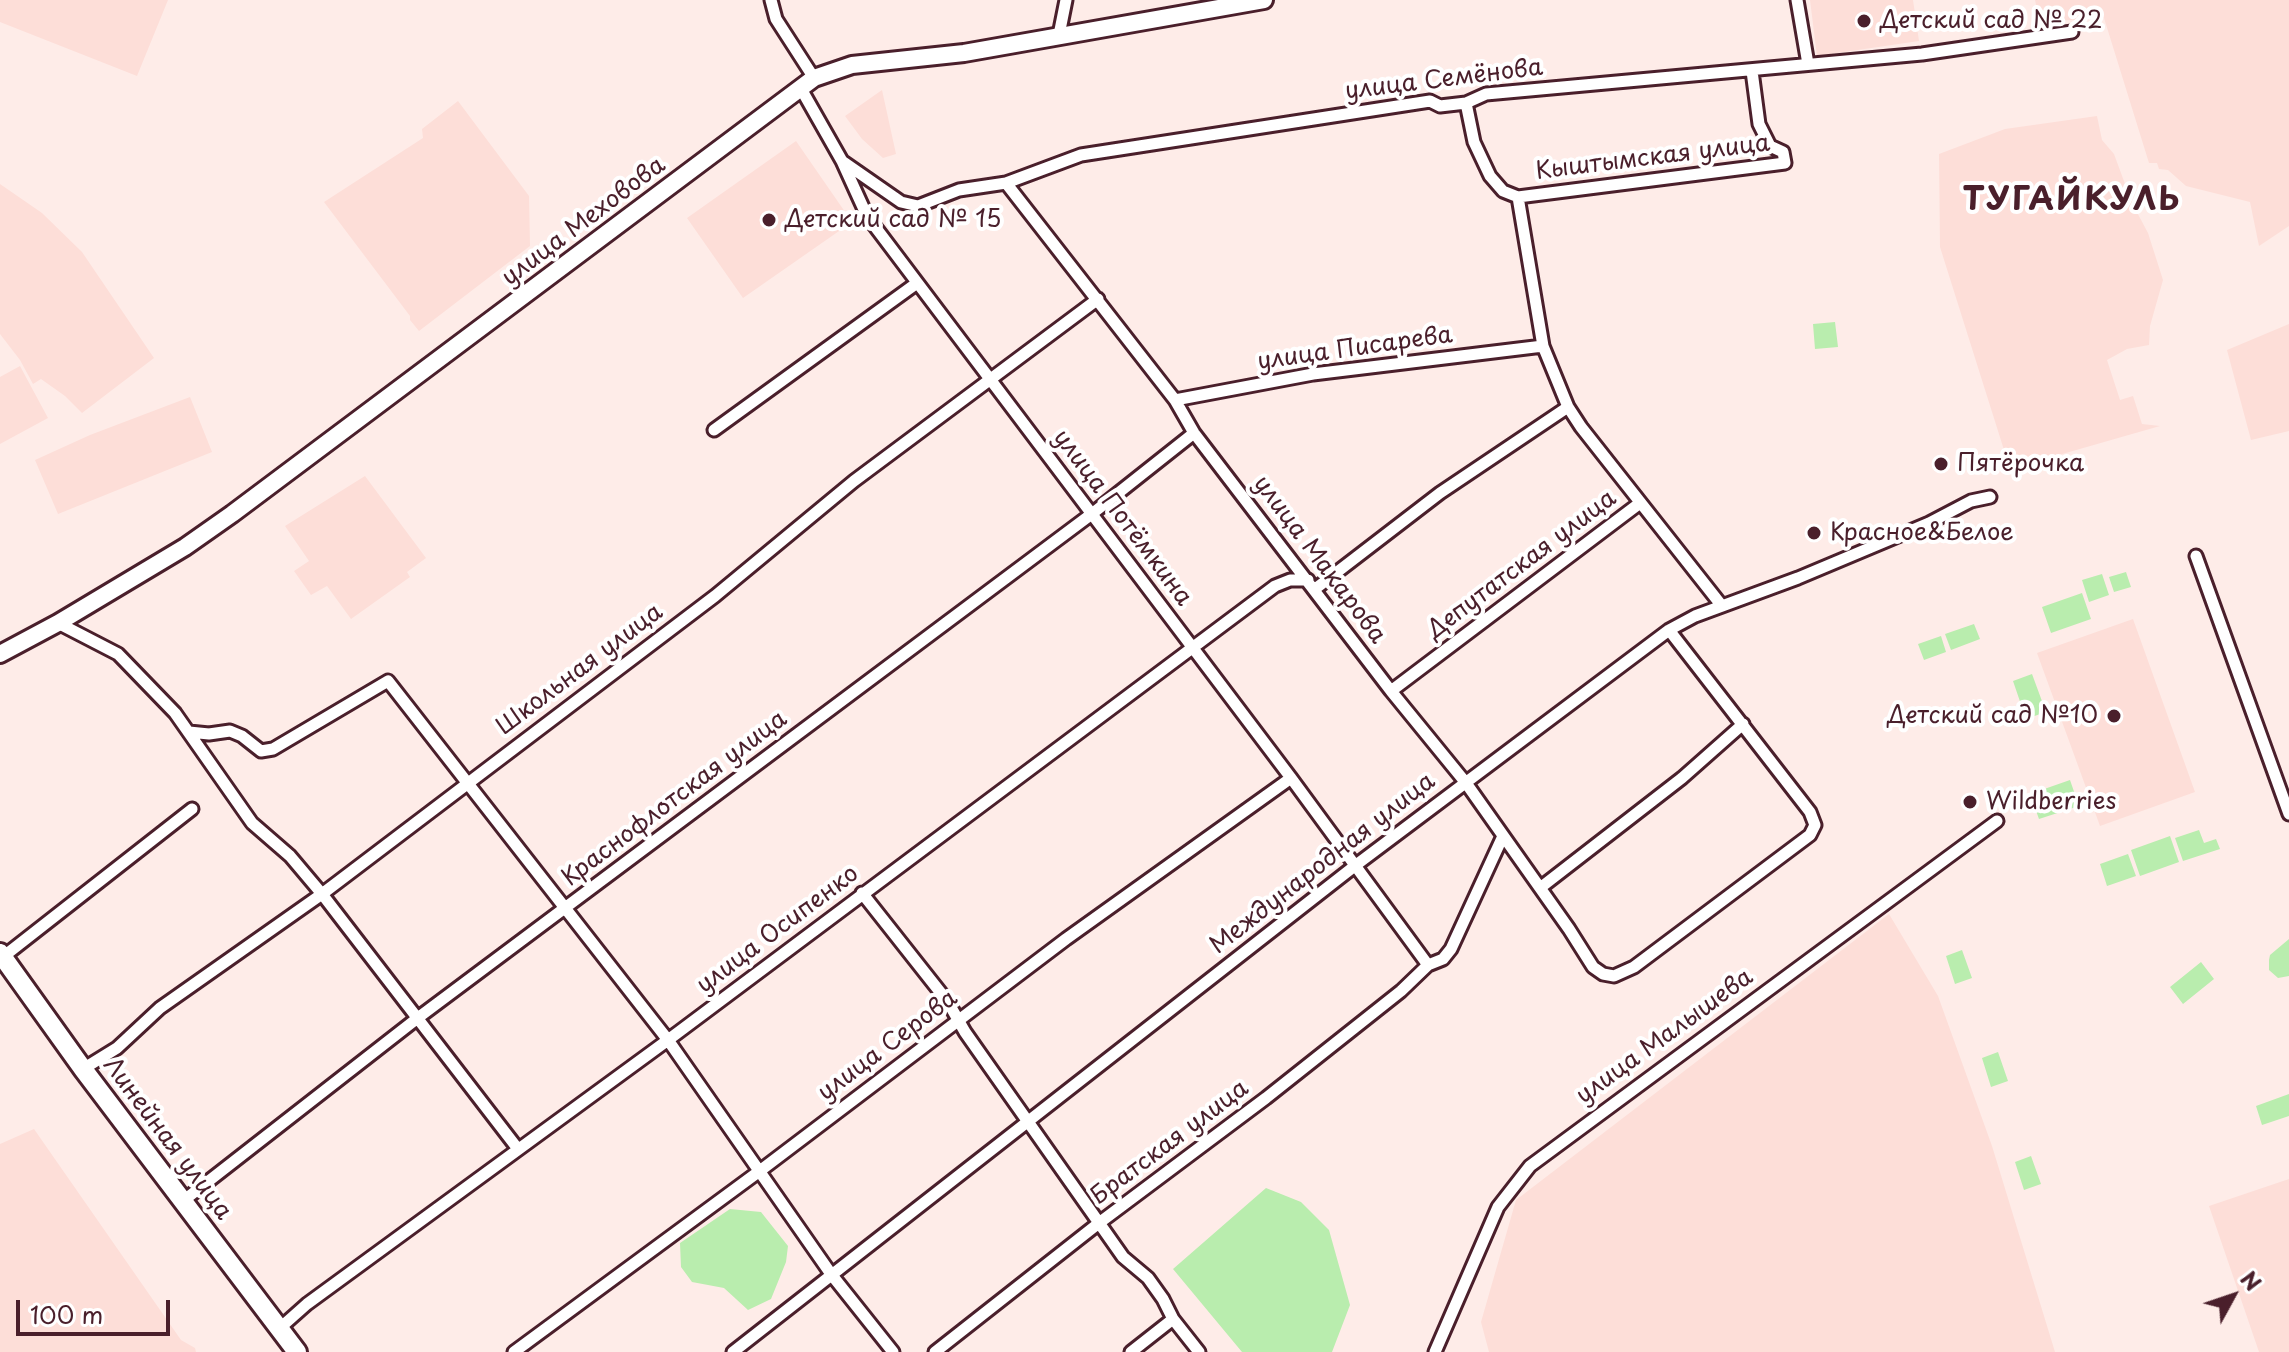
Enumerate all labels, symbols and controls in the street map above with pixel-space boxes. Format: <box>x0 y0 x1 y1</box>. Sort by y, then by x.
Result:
place label: Детский сад № 22 <box>1880 7 2103 35</box>
marker: Детский сад № 22 <box>1855 12 1873 30</box>
street label: улица Семёнова <box>1344 54 1544 106</box>
street label: Кыштымская улица <box>1534 129 1772 187</box>
street label: улица Меховова <box>497 151 671 293</box>
district label: ТУГАЙКУЛЬ <box>1963 182 2181 220</box>
place label: Детский сад № 15 <box>785 206 1001 234</box>
marker: Детский сад № 15 <box>760 211 778 229</box>
street label: улица Писарева <box>1256 321 1454 377</box>
street label: улица Потёмкина <box>1046 424 1198 612</box>
place label: Пятёрочка <box>1957 450 2084 478</box>
marker: Пятёрочка <box>1932 455 1950 473</box>
street label: улица Макарова <box>1246 470 1392 650</box>
street label: Депутатская улица <box>1422 484 1622 646</box>
place label: Красное&Белое <box>1830 519 2014 547</box>
marker: Красное&Белое <box>1805 524 1823 542</box>
street label: Школьная улица <box>491 598 669 742</box>
place label: Детский сад №10 <box>1887 702 2098 730</box>
street label: Краснофлотская улица <box>557 705 793 893</box>
marker: Детский сад №10 <box>2105 707 2123 725</box>
street label: Международная улица <box>1205 767 1441 961</box>
place label: Wildberries <box>1986 788 2116 816</box>
marker: Wildberries <box>1961 793 1979 811</box>
street label: улица Осипенко <box>691 860 865 1000</box>
street label: улица Малышева <box>1571 963 1759 1111</box>
street label: улица Серова <box>813 984 963 1108</box>
street label: Линейная улица <box>97 1052 237 1226</box>
street label: Братская улица <box>1085 1074 1255 1212</box>
north arrow <box>2193 1256 2273 1336</box>
text: N <box>2234 1263 2270 1298</box>
scale bar <box>20 1284 174 1334</box>
text: 100 m <box>30 1296 103 1332</box>

